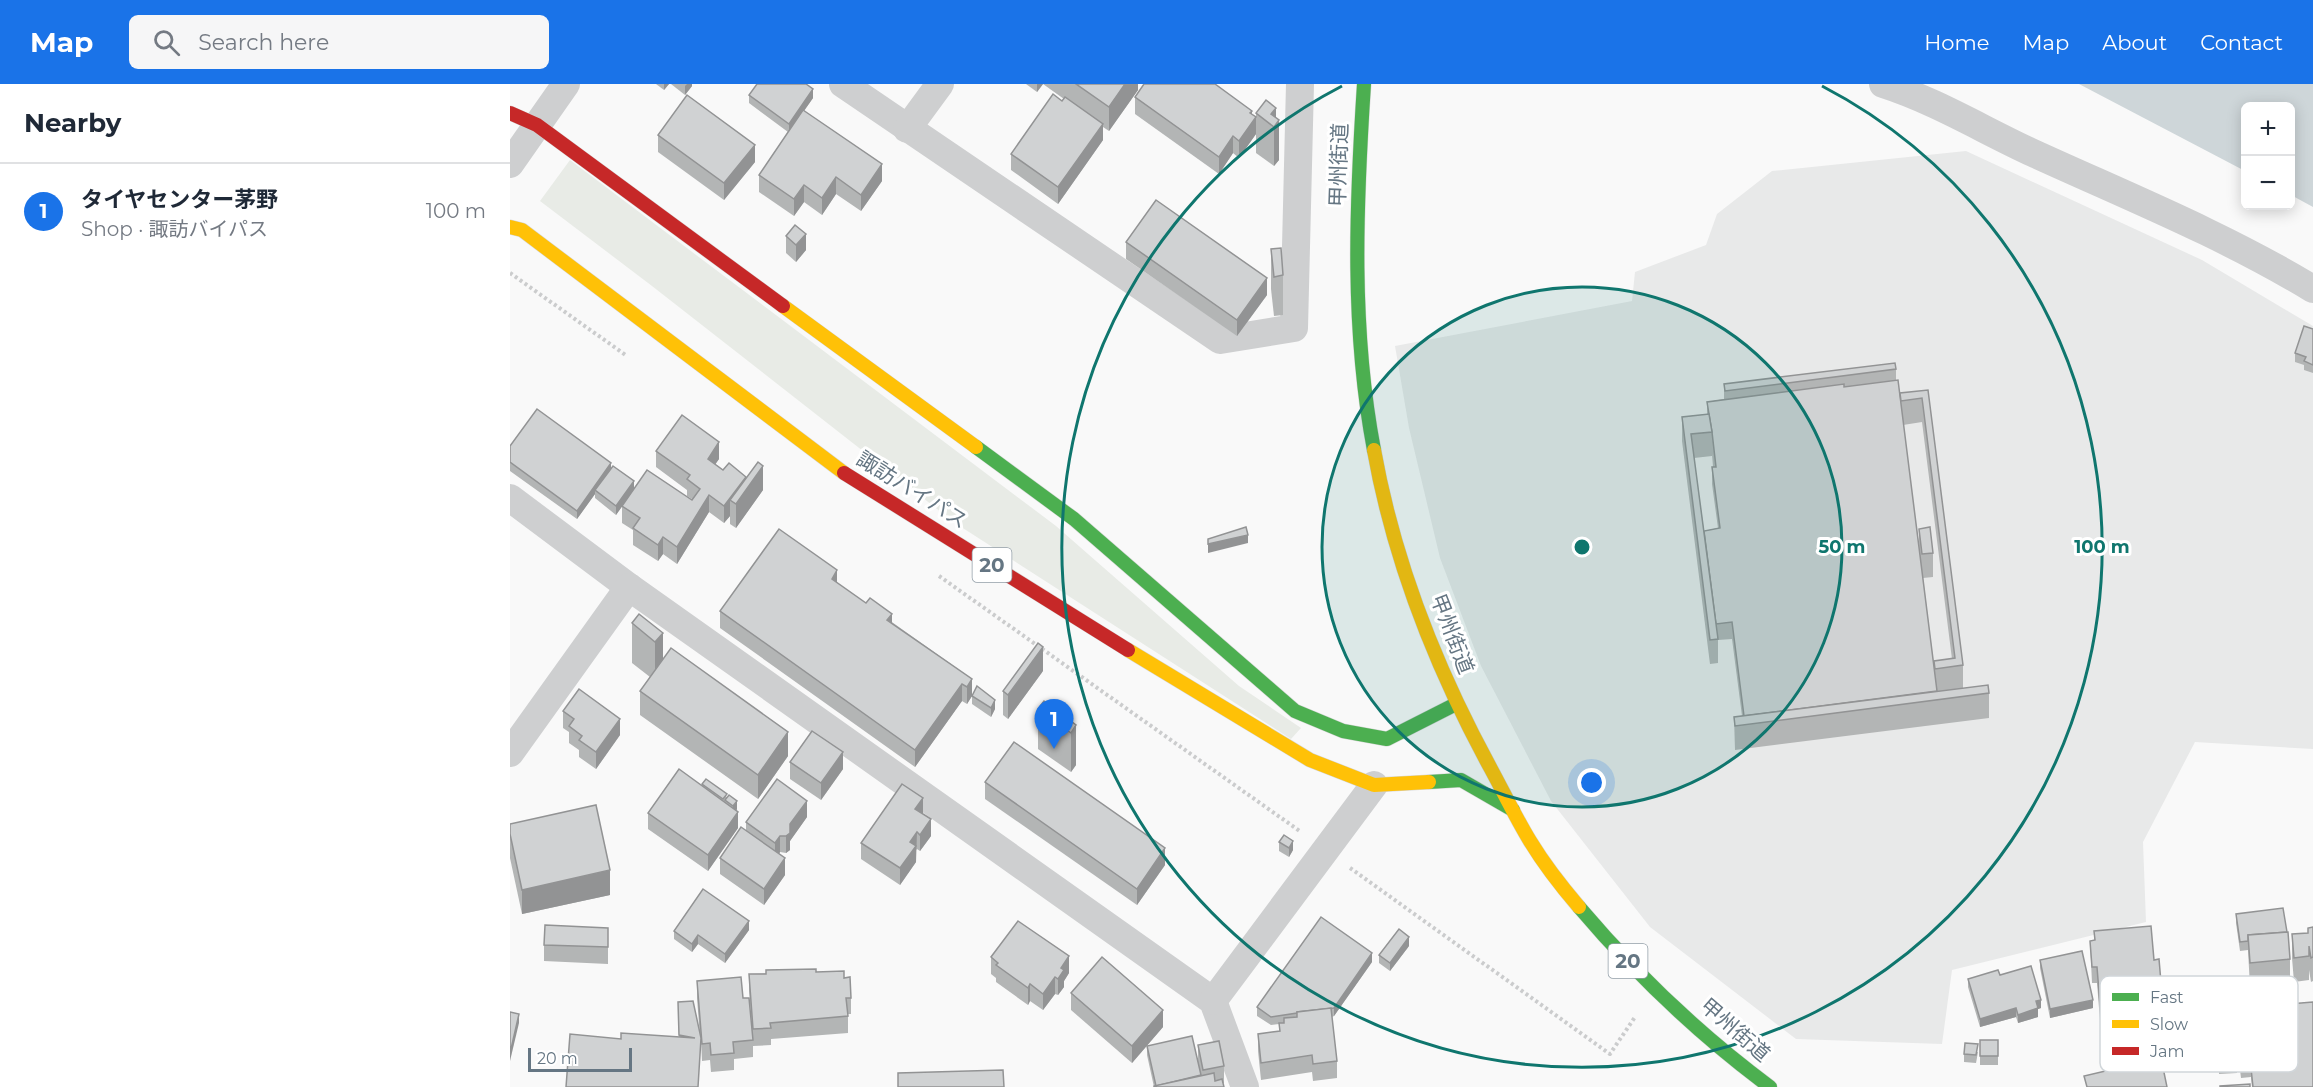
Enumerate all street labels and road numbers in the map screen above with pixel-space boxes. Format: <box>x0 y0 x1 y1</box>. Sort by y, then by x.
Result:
street label: 甲州街道 <box>1325 123 1352 207</box>
street label: 諏訪バイパス <box>852 446 972 533</box>
road number: 20 <box>972 548 1012 582</box>
street label: 甲州街道 <box>1426 590 1479 678</box>
road number: 20 <box>1608 944 1648 978</box>
street label: 甲州街道 <box>1695 993 1775 1067</box>

